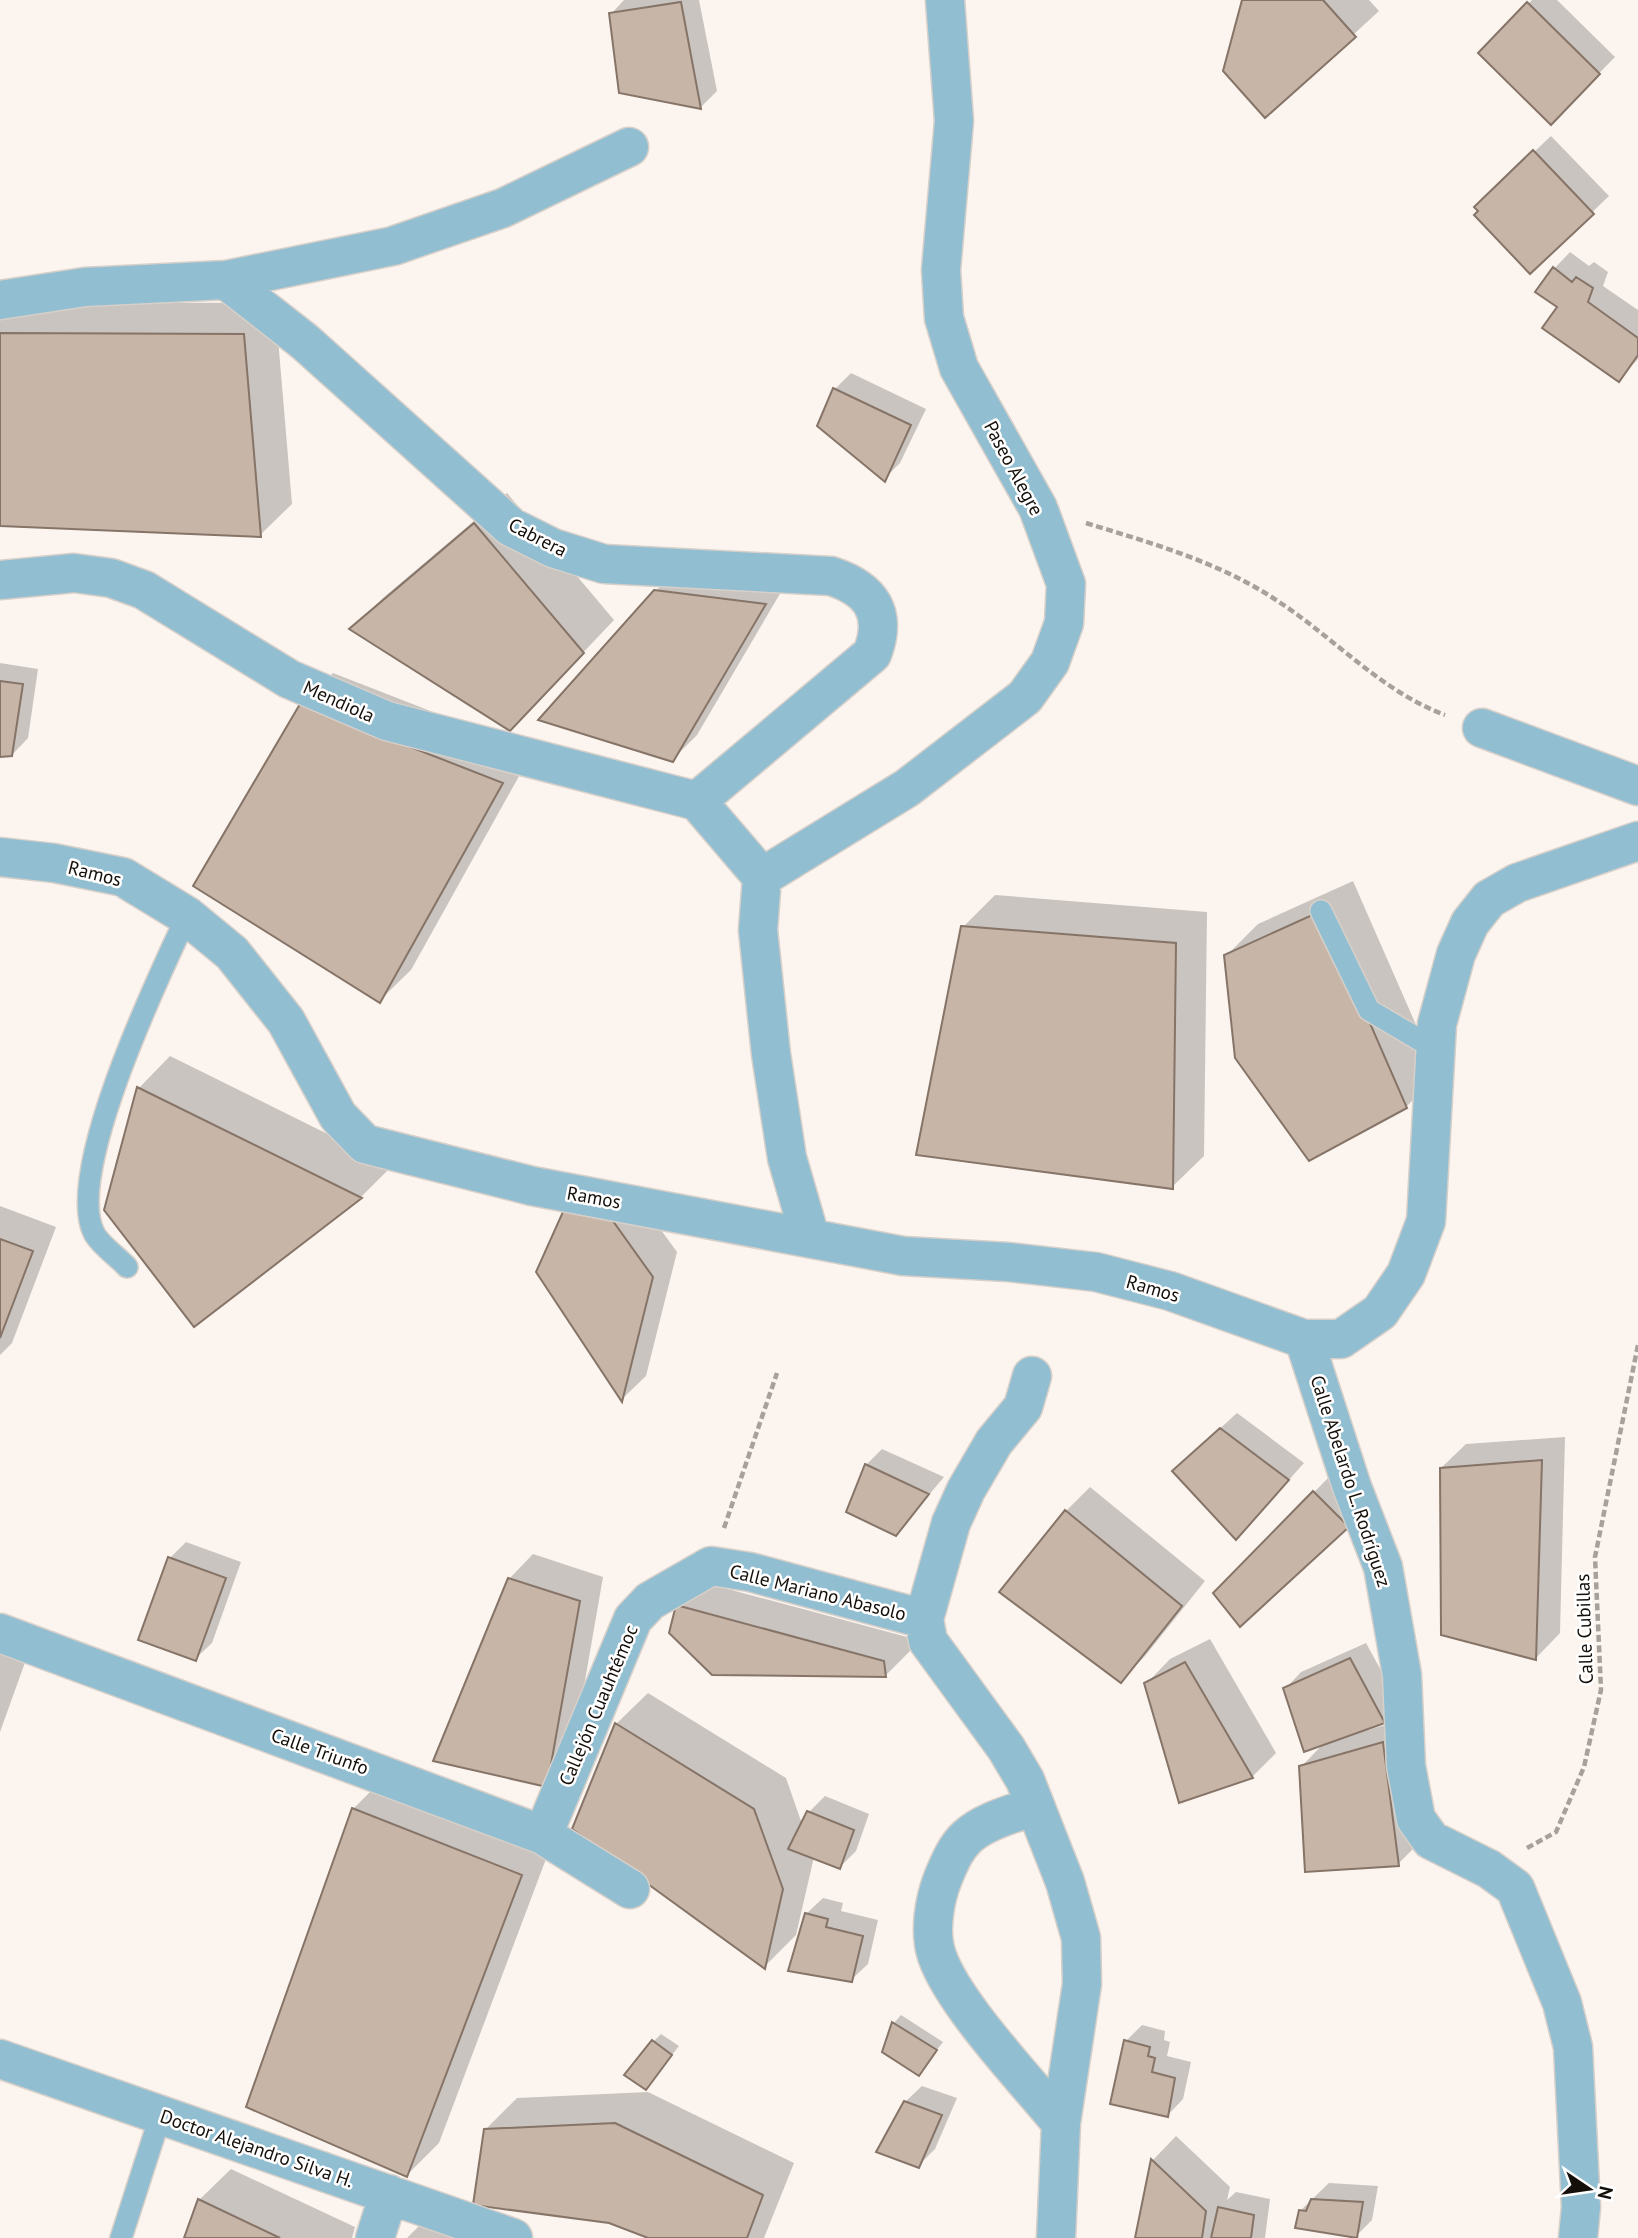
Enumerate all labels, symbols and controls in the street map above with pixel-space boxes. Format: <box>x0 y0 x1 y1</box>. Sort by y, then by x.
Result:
street label: Paseo Alegre <box>979 416 1049 520</box>
street label: Cabrera <box>505 512 571 562</box>
street label: Mendiola <box>300 675 378 727</box>
street label: Ramos <box>66 855 124 891</box>
street label: Ramos <box>565 1180 623 1214</box>
street label: Ramos <box>1124 1269 1182 1307</box>
street label: Calle Abelardo L. Rodríguez <box>1305 1372 1397 1590</box>
street label: Calle Mariano Abasolo <box>727 1558 909 1626</box>
street label: Calle Cubillas <box>1570 1573 1598 1685</box>
street label: Callejón Cuauhtémoc <box>553 1621 643 1789</box>
street label: Calle Triunfo <box>268 1722 372 1780</box>
street label: Doctor Alejandro Silva H. <box>157 2104 357 2192</box>
north arrow <box>1554 2154 1624 2224</box>
text: N <box>1592 2184 1619 2202</box>

